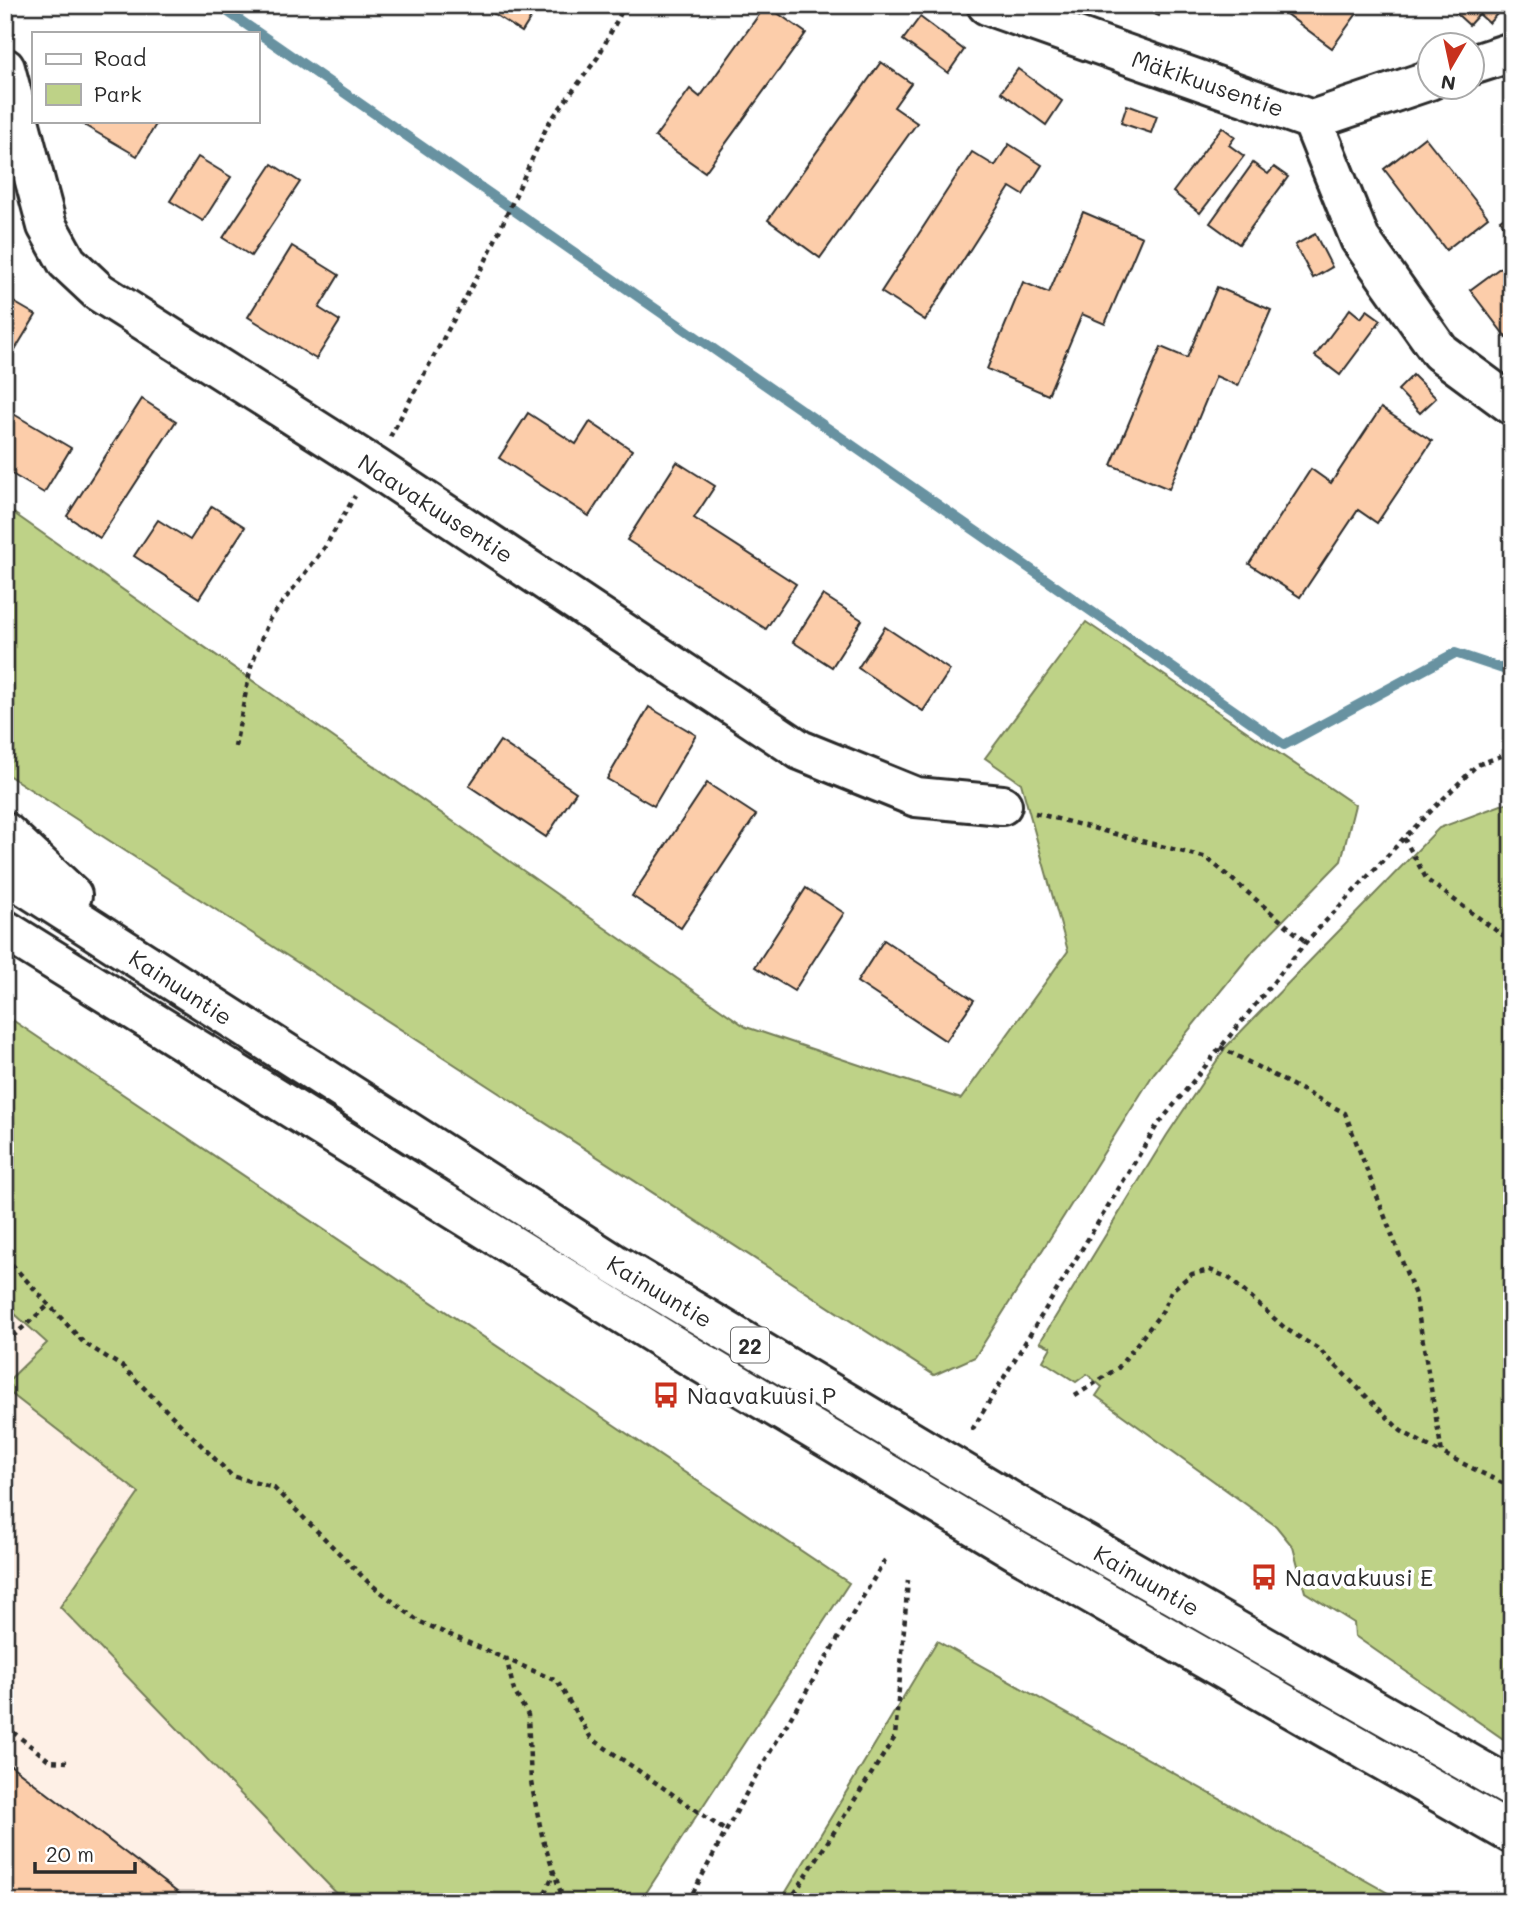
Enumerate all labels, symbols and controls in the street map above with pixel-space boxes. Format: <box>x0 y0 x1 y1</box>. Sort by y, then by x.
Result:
legend <box>32 32 259 122</box>
north arrow <box>1416 32 1486 102</box>
street label: Mäkikuusentie <box>1128 43 1288 123</box>
text: Road <box>94 44 146 71</box>
text: N <box>1439 70 1457 97</box>
text: Park <box>94 80 142 107</box>
street label: Naavakuusentie <box>353 447 519 569</box>
street label: Kainuuntie <box>124 942 238 1032</box>
street label: Kainuuntie <box>602 1248 718 1334</box>
road number: 22 <box>731 1328 769 1362</box>
bus stop icon: Naavakuusi P <box>651 1380 681 1410</box>
place label: Naavakuusi P <box>687 1380 836 1410</box>
street label: Kainuuntie <box>1089 1538 1205 1622</box>
bus stop icon: Naavakuusi E <box>1249 1562 1279 1592</box>
place label: Naavakuusi E <box>1285 1562 1433 1592</box>
scale bar <box>35 1830 135 1874</box>
text: 20 m <box>46 1840 94 1867</box>

